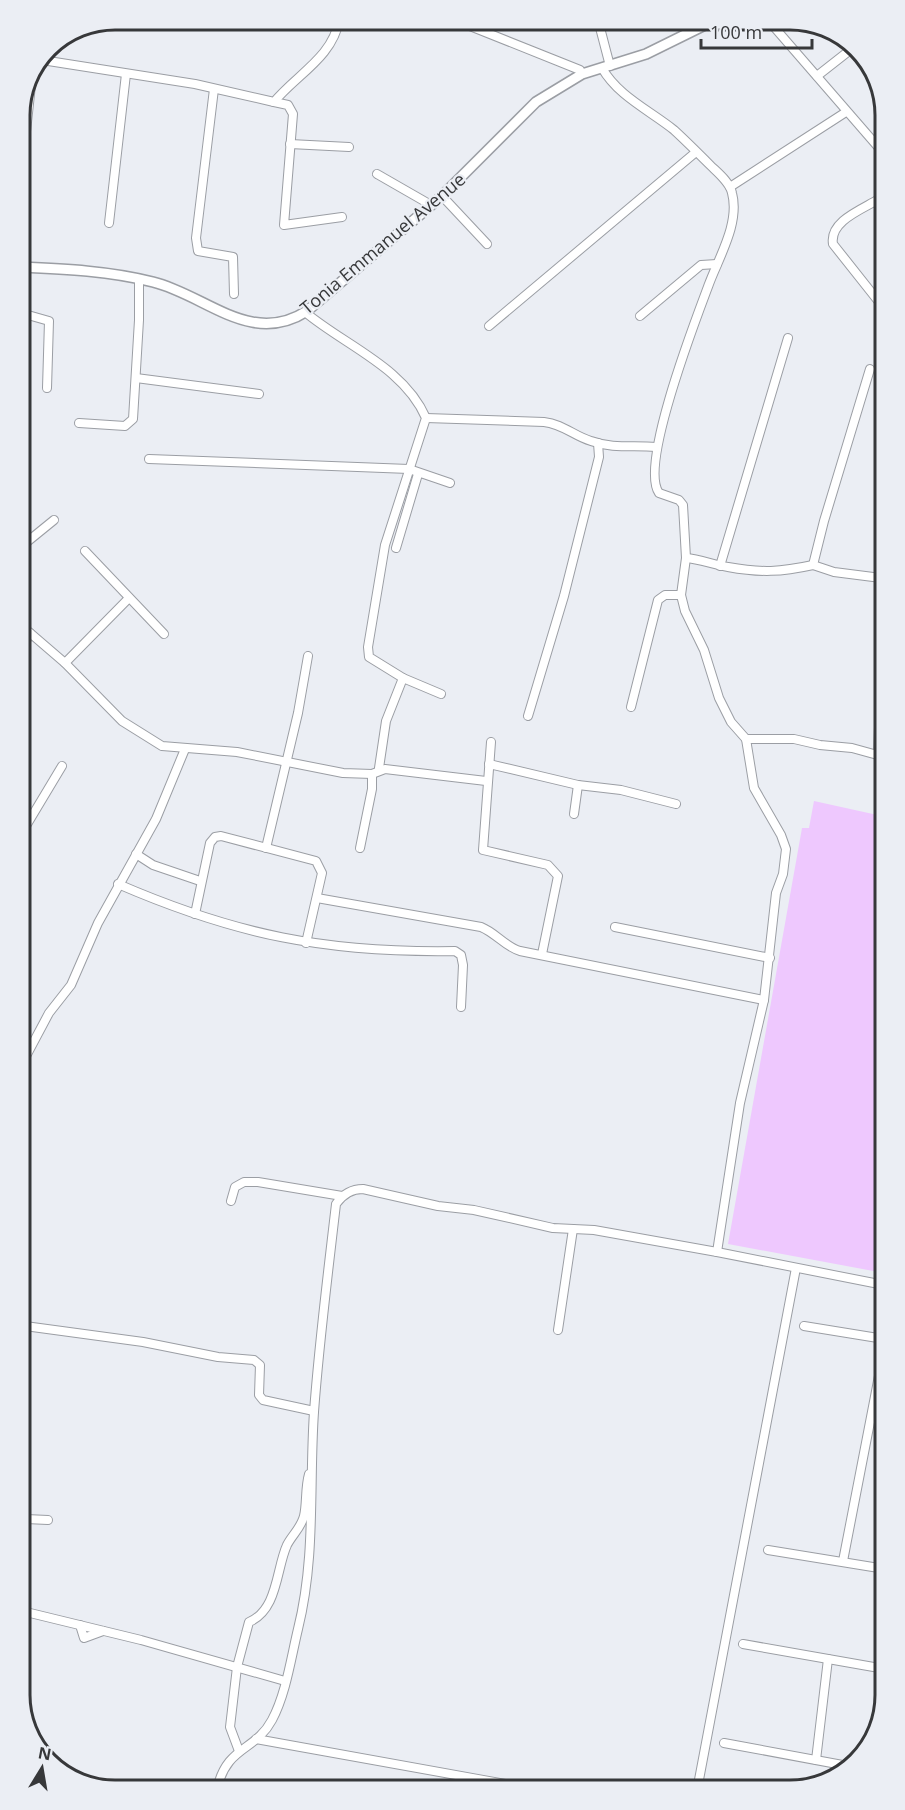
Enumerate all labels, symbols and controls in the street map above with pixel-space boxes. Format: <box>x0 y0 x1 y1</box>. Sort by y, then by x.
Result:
scale bar <box>701 12 812 50</box>
text: 100 m <box>710 20 762 44</box>
street label: Tonia Emmanuel Avenue <box>295 167 470 319</box>
north arrow <box>12 1738 72 1798</box>
text: N <box>36 1741 53 1765</box>

